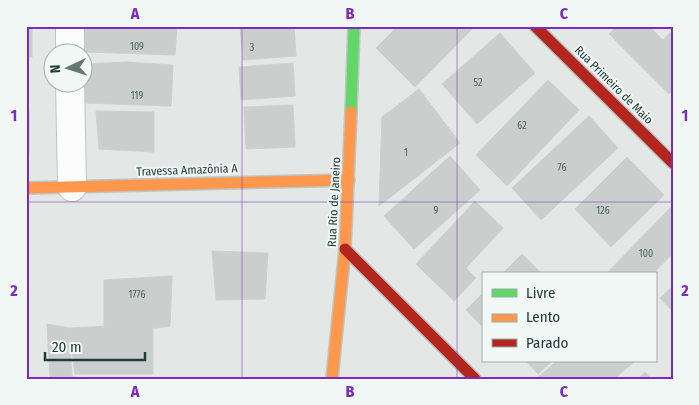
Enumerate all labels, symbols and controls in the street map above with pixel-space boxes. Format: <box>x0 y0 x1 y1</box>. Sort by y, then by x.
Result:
text: A <box>130 4 140 23</box>
text: B <box>346 4 355 23</box>
text: C <box>560 4 569 23</box>
house number: 109 <box>130 41 144 53</box>
north arrow <box>42 42 92 92</box>
house number: 3 <box>250 42 255 54</box>
street label: Rua Primeiro de Maio <box>572 43 656 127</box>
text: N <box>47 64 64 74</box>
house number: 52 <box>474 77 483 89</box>
house number: 119 <box>131 90 143 102</box>
text: 1 <box>11 106 17 125</box>
text: 1 <box>682 106 688 125</box>
house number: 62 <box>517 120 527 132</box>
house number: 1 <box>404 147 408 159</box>
street label: Rua Rio de Janeiro <box>325 157 343 247</box>
street label: Travessa Amazônia A <box>136 161 239 179</box>
house number: 76 <box>558 162 566 174</box>
house number: 9 <box>434 205 439 217</box>
house number: 126 <box>596 205 610 217</box>
house number: 100 <box>639 248 653 260</box>
legend <box>482 272 656 362</box>
text: 2 <box>9 281 18 300</box>
text: 2 <box>680 281 689 300</box>
text: Livre <box>526 284 555 302</box>
house number: 1776 <box>129 289 145 301</box>
text: Lento <box>526 308 560 326</box>
scale bar <box>45 330 145 362</box>
text: Parado <box>526 334 569 352</box>
text: 20 m <box>52 338 82 356</box>
text: A <box>130 382 140 401</box>
text: B <box>346 382 355 401</box>
text: C <box>560 382 569 401</box>

